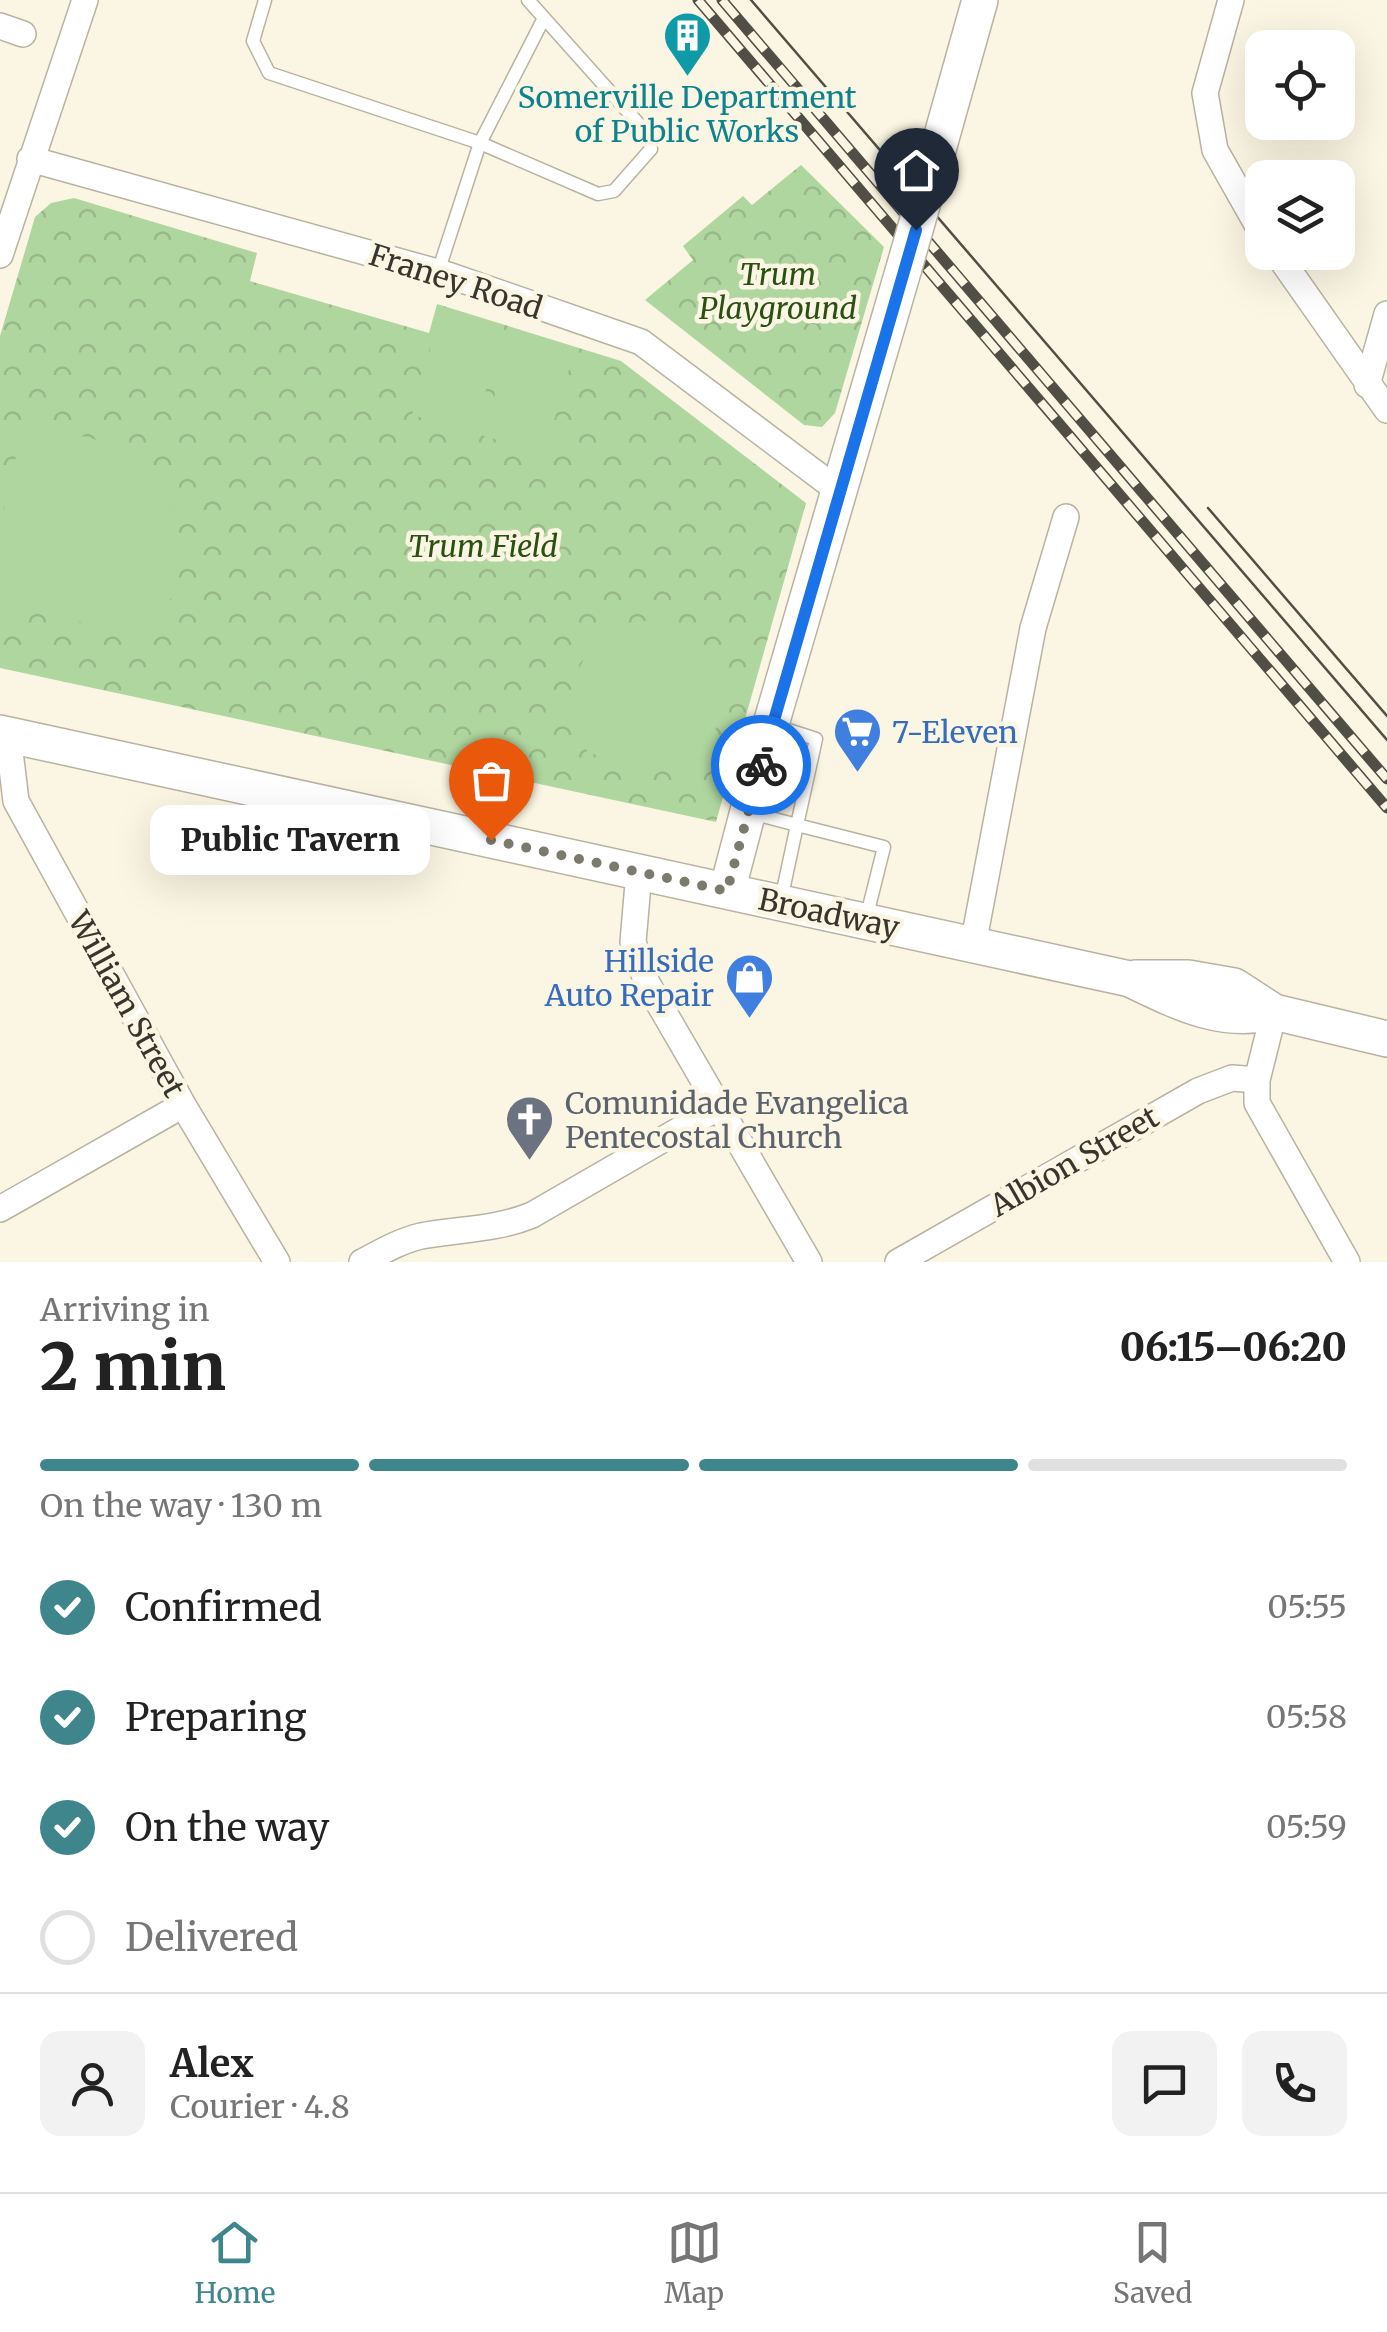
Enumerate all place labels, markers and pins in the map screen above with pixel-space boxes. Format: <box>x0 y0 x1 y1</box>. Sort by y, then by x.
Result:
building icon: Somerville Department of Public Works <box>661 10 713 78</box>
place label: Somerville Department of Public Works <box>517 78 857 150</box>
pin <box>874 128 959 231</box>
supermarket icon: 7-Eleven <box>831 706 883 774</box>
place label: 7-Eleven <box>892 713 1018 751</box>
pin <box>449 738 534 841</box>
callout: Public Tavern <box>151 805 431 875</box>
place label: Hillside Auto Repair <box>544 942 714 1014</box>
shop icon: Hillside Auto Repair <box>723 952 775 1020</box>
place label: Comunidade Evangelica Pentecostal Church <box>565 1084 909 1156</box>
church icon: Comunidade Evangelica Pentecostal Church <box>504 1094 556 1162</box>

